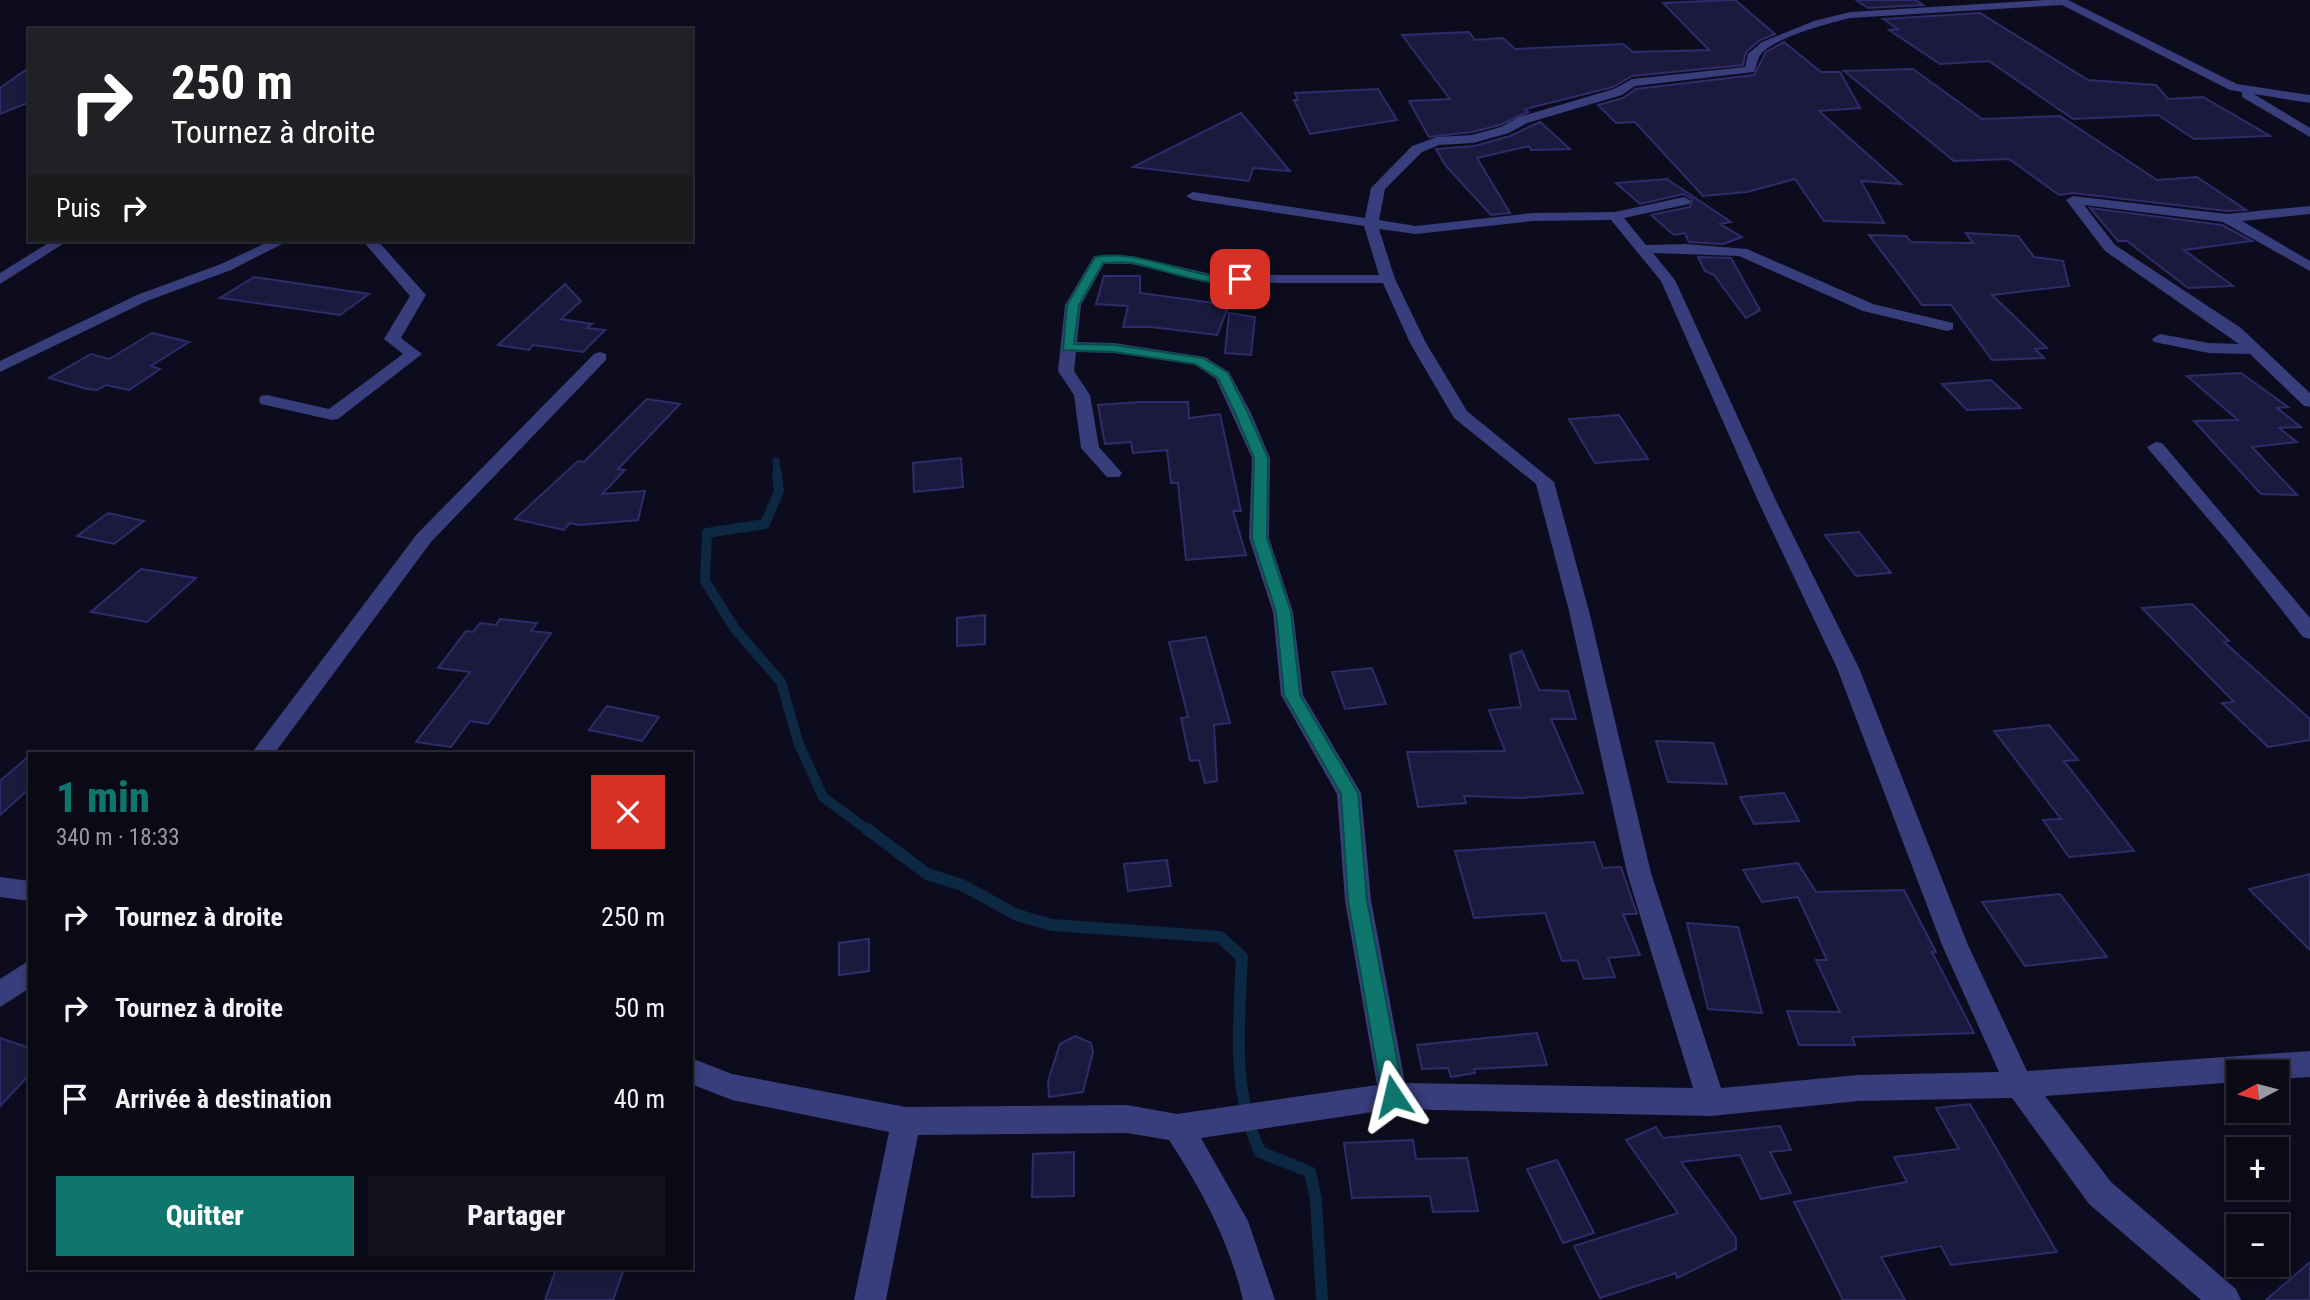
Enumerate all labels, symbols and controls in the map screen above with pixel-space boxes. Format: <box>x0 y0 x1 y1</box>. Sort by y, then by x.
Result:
text: 250 m <box>171 54 293 111</box>
icon: right <box>56 56 147 147</box>
text: Tournez à droite <box>171 113 375 151</box>
icon: right <box>115 189 153 227</box>
text: Puis <box>56 193 101 223</box>
pin <box>1210 249 1270 309</box>
icon: arrive <box>1221 260 1259 298</box>
text: 1 min <box>56 773 150 822</box>
button: close <box>591 775 665 849</box>
text: 340 m · 18:33 <box>56 824 180 851</box>
icon: right <box>56 898 94 936</box>
text: Tournez à droite <box>115 902 283 932</box>
text: 250 m <box>601 902 665 932</box>
icon: right <box>56 989 94 1027</box>
text: Tournez à droite <box>115 993 283 1023</box>
text: 50 m <box>614 993 665 1023</box>
position arrow <box>1356 1059 1430 1133</box>
north arrow <box>2226 1060 2289 1124</box>
map controls <box>2226 1060 2289 1277</box>
icon: arrive <box>56 1080 94 1118</box>
text: Arrivée à destination <box>115 1084 332 1114</box>
text: 40 m <box>614 1084 665 1114</box>
button: + <box>2226 1137 2289 1200</box>
button: Quitter <box>56 1176 354 1256</box>
button: Partager <box>368 1176 665 1256</box>
button: − <box>2226 1214 2289 1277</box>

